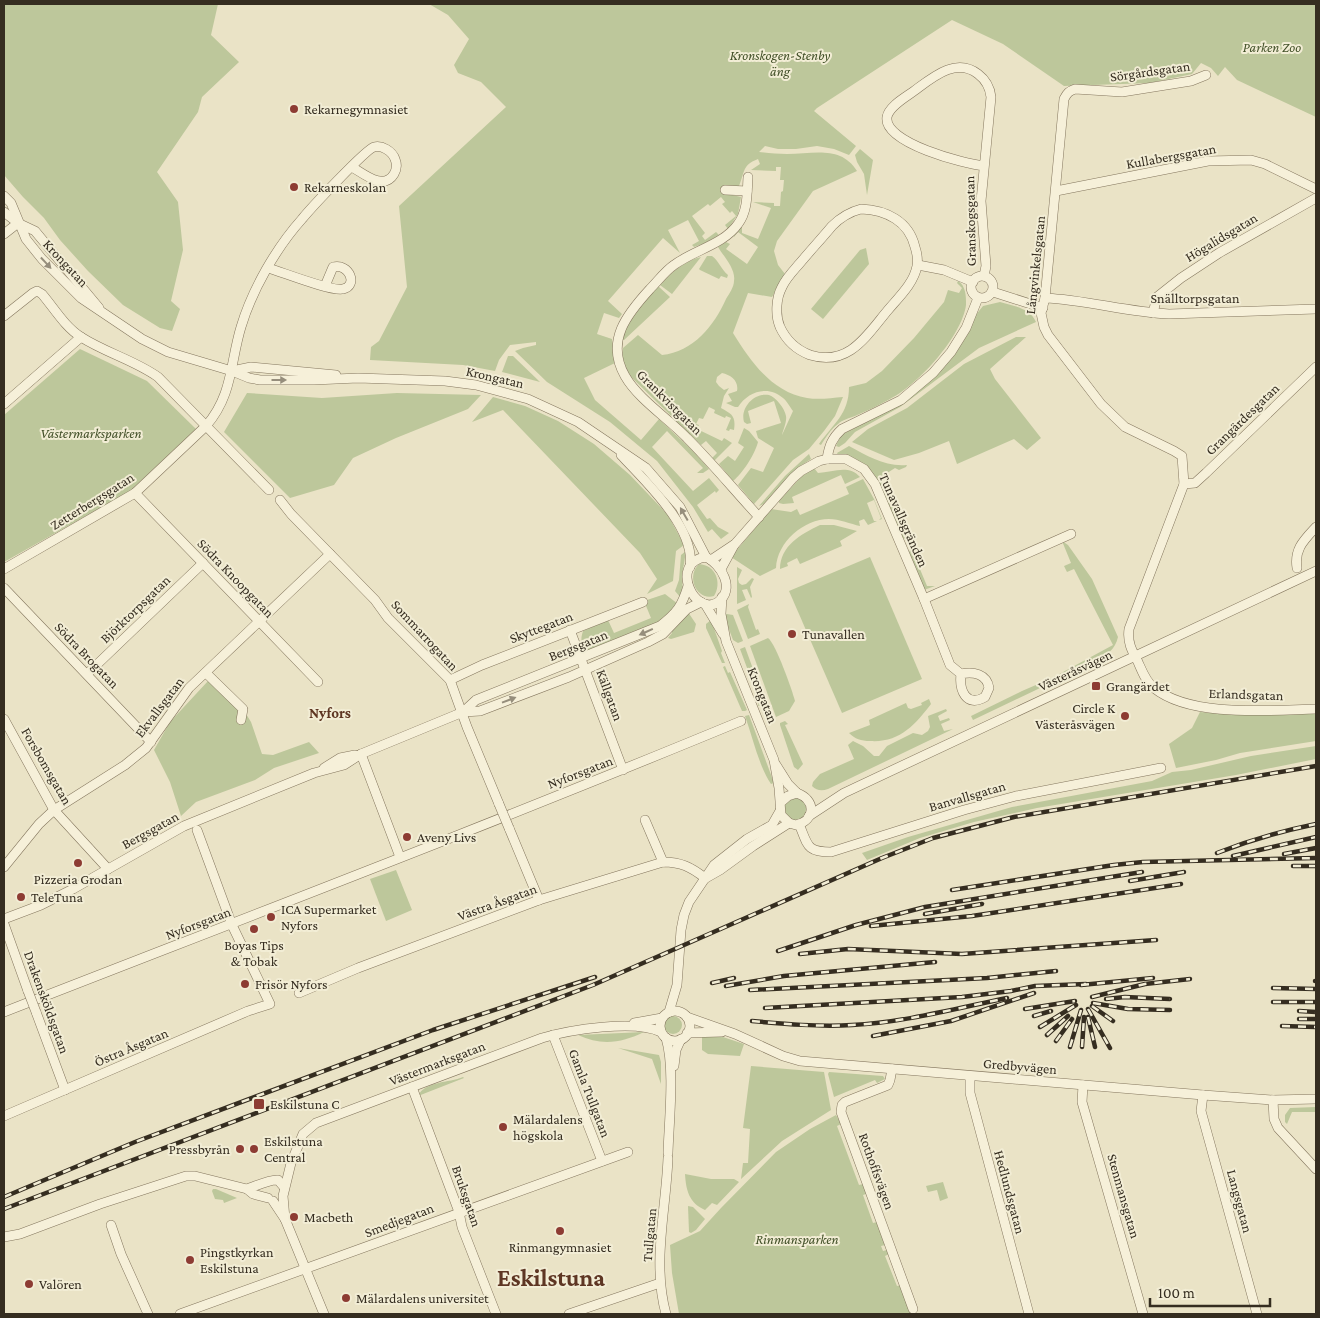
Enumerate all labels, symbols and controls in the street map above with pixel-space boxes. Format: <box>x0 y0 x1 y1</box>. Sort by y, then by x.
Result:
park label: Parken Zoo <box>1243 39 1301 55</box>
park label: Kronskogen-Stenby äng <box>730 47 830 79</box>
street label: Sörgårdsgatan <box>1109 57 1192 85</box>
place label: Rekarnegymnasiet <box>304 101 408 117</box>
marker: Rekarnegymnasiet <box>288 103 300 115</box>
street label: Kullabergsgatan <box>1125 140 1218 172</box>
street label: Granskogsgatan <box>961 175 979 266</box>
place label: Rekarneskolan <box>304 179 387 195</box>
marker: Rekarneskolan <box>288 181 300 193</box>
street label: Högalidsgatan <box>1182 209 1260 265</box>
street label: Långvinkelsgatan <box>1022 214 1048 315</box>
street label: Krongatan <box>40 236 92 290</box>
one-way arrow <box>40 256 52 268</box>
street label: Snälltorpsgatan <box>1151 290 1240 306</box>
street label: Krongatan <box>464 363 526 392</box>
street label: Grankvistgatan <box>634 366 706 438</box>
one-way arrow <box>271 376 287 384</box>
street label: Grangärdesgatan <box>1202 380 1282 458</box>
park label: Västermarksparken <box>40 425 142 441</box>
street label: Zetterbergsgatan <box>47 469 137 533</box>
street label: Tunavallsgränden <box>876 471 932 570</box>
one-way arrow <box>680 506 688 521</box>
street label: Södra Knoopgatan <box>194 535 278 621</box>
street label: Björktorpsgatan <box>97 571 174 647</box>
street label: Sommarrogatan <box>388 596 462 674</box>
street label: Skyttegatan <box>507 607 575 646</box>
street label: Södra Brogatan <box>51 619 123 692</box>
street label: Bergsgatan <box>546 626 610 664</box>
place label: Tunavallen <box>802 626 865 642</box>
marker: Tunavallen <box>786 628 798 640</box>
one-way arrow <box>639 629 653 637</box>
street label: Västeråsvägen <box>1035 646 1115 694</box>
street label: Krongatan <box>745 665 782 726</box>
street label: Källgatan <box>593 667 627 723</box>
street label: Ekvallsgatan <box>131 673 187 740</box>
place label: Grangärdet <box>1106 678 1170 694</box>
marker: Grangärdet <box>1090 680 1102 692</box>
street label: Erlandsgatan <box>1208 685 1284 703</box>
one-way arrow <box>502 696 517 704</box>
place label: Circle K Västeråsvägen <box>1035 700 1116 732</box>
district label: Nyfors <box>309 705 351 721</box>
marker: Circle K Västeråsvägen <box>1119 710 1131 722</box>
street label: Forsbomsgatan <box>18 725 76 808</box>
street label: Nyforsgatan <box>545 752 615 792</box>
street label: Banvallsgatan <box>927 777 1008 815</box>
street label: Bergsgatan <box>119 808 182 852</box>
place label: Aveny Livs <box>417 829 476 845</box>
marker: Aveny Livs <box>401 831 413 843</box>
marker: Pizzeria Grodan <box>72 857 84 869</box>
place label: Pizzeria Grodan <box>34 871 123 887</box>
street label: Västra Åsgatan <box>455 880 539 924</box>
place label: TeleTuna <box>31 889 84 905</box>
marker: TeleTuna <box>15 891 27 903</box>
place label: ICA Supermarket Nyfors <box>281 901 377 933</box>
street label: Nyforsgatan <box>163 903 233 943</box>
marker: ICA Supermarket Nyfors <box>265 911 277 923</box>
marker: Boyas Tips & Tobak <box>248 923 260 935</box>
place label: Boyas Tips & Tobak <box>224 937 284 969</box>
street label: Drakensköldsgatan <box>21 948 73 1056</box>
place label: Frisör Nyfors <box>255 976 328 992</box>
marker: Frisör Nyfors <box>239 978 251 990</box>
street label: Östra Åsgatan <box>92 1024 171 1070</box>
street label: Västermarksgatan <box>387 1037 488 1089</box>
street label: Gamla Tullgatan <box>566 1047 614 1140</box>
street label: Gredbyvägen <box>982 1055 1058 1077</box>
place label: Eskilstuna C <box>270 1096 340 1112</box>
marker: Eskilstuna C <box>252 1097 266 1111</box>
place label: Mälardalens högskola <box>513 1111 583 1143</box>
marker: Mälardalens högskola <box>497 1121 509 1133</box>
street label: Rothoffsvägen <box>856 1130 898 1212</box>
place label: Eskilstuna Central <box>264 1133 323 1165</box>
place label: Pressbyrån <box>169 1141 230 1157</box>
marker: Pressbyrån <box>234 1143 246 1155</box>
marker: Eskilstuna Central <box>248 1143 260 1155</box>
street label: Hedlundsgatan <box>991 1148 1029 1236</box>
street label: Stenmansgatan <box>1104 1152 1144 1241</box>
street label: Bruksgatan <box>449 1163 485 1229</box>
street label: Langsgatan <box>1224 1168 1256 1235</box>
street label: Smedjegatan <box>362 1199 437 1241</box>
street label: Tullgatan <box>639 1207 659 1263</box>
place label: Macbeth <box>304 1209 354 1225</box>
marker: Macbeth <box>288 1211 300 1223</box>
marker: Rinmangymnasiet <box>554 1225 566 1237</box>
park label: Rinmansparken <box>755 1231 839 1247</box>
place label: Rinmangymnasiet <box>509 1239 612 1255</box>
place label: Pingstkyrkan Eskilstuna <box>200 1244 274 1276</box>
marker: Pingstkyrkan Eskilstuna <box>184 1254 196 1266</box>
district label: Eskilstuna <box>497 1264 605 1291</box>
place label: Valören <box>39 1276 82 1292</box>
scale bar <box>1150 1276 1270 1308</box>
marker: Valören <box>23 1278 35 1290</box>
text: 100 m <box>1158 1285 1195 1301</box>
place label: Mälardalens universitet <box>356 1290 489 1306</box>
marker: Mälardalens universitet <box>340 1292 352 1304</box>

